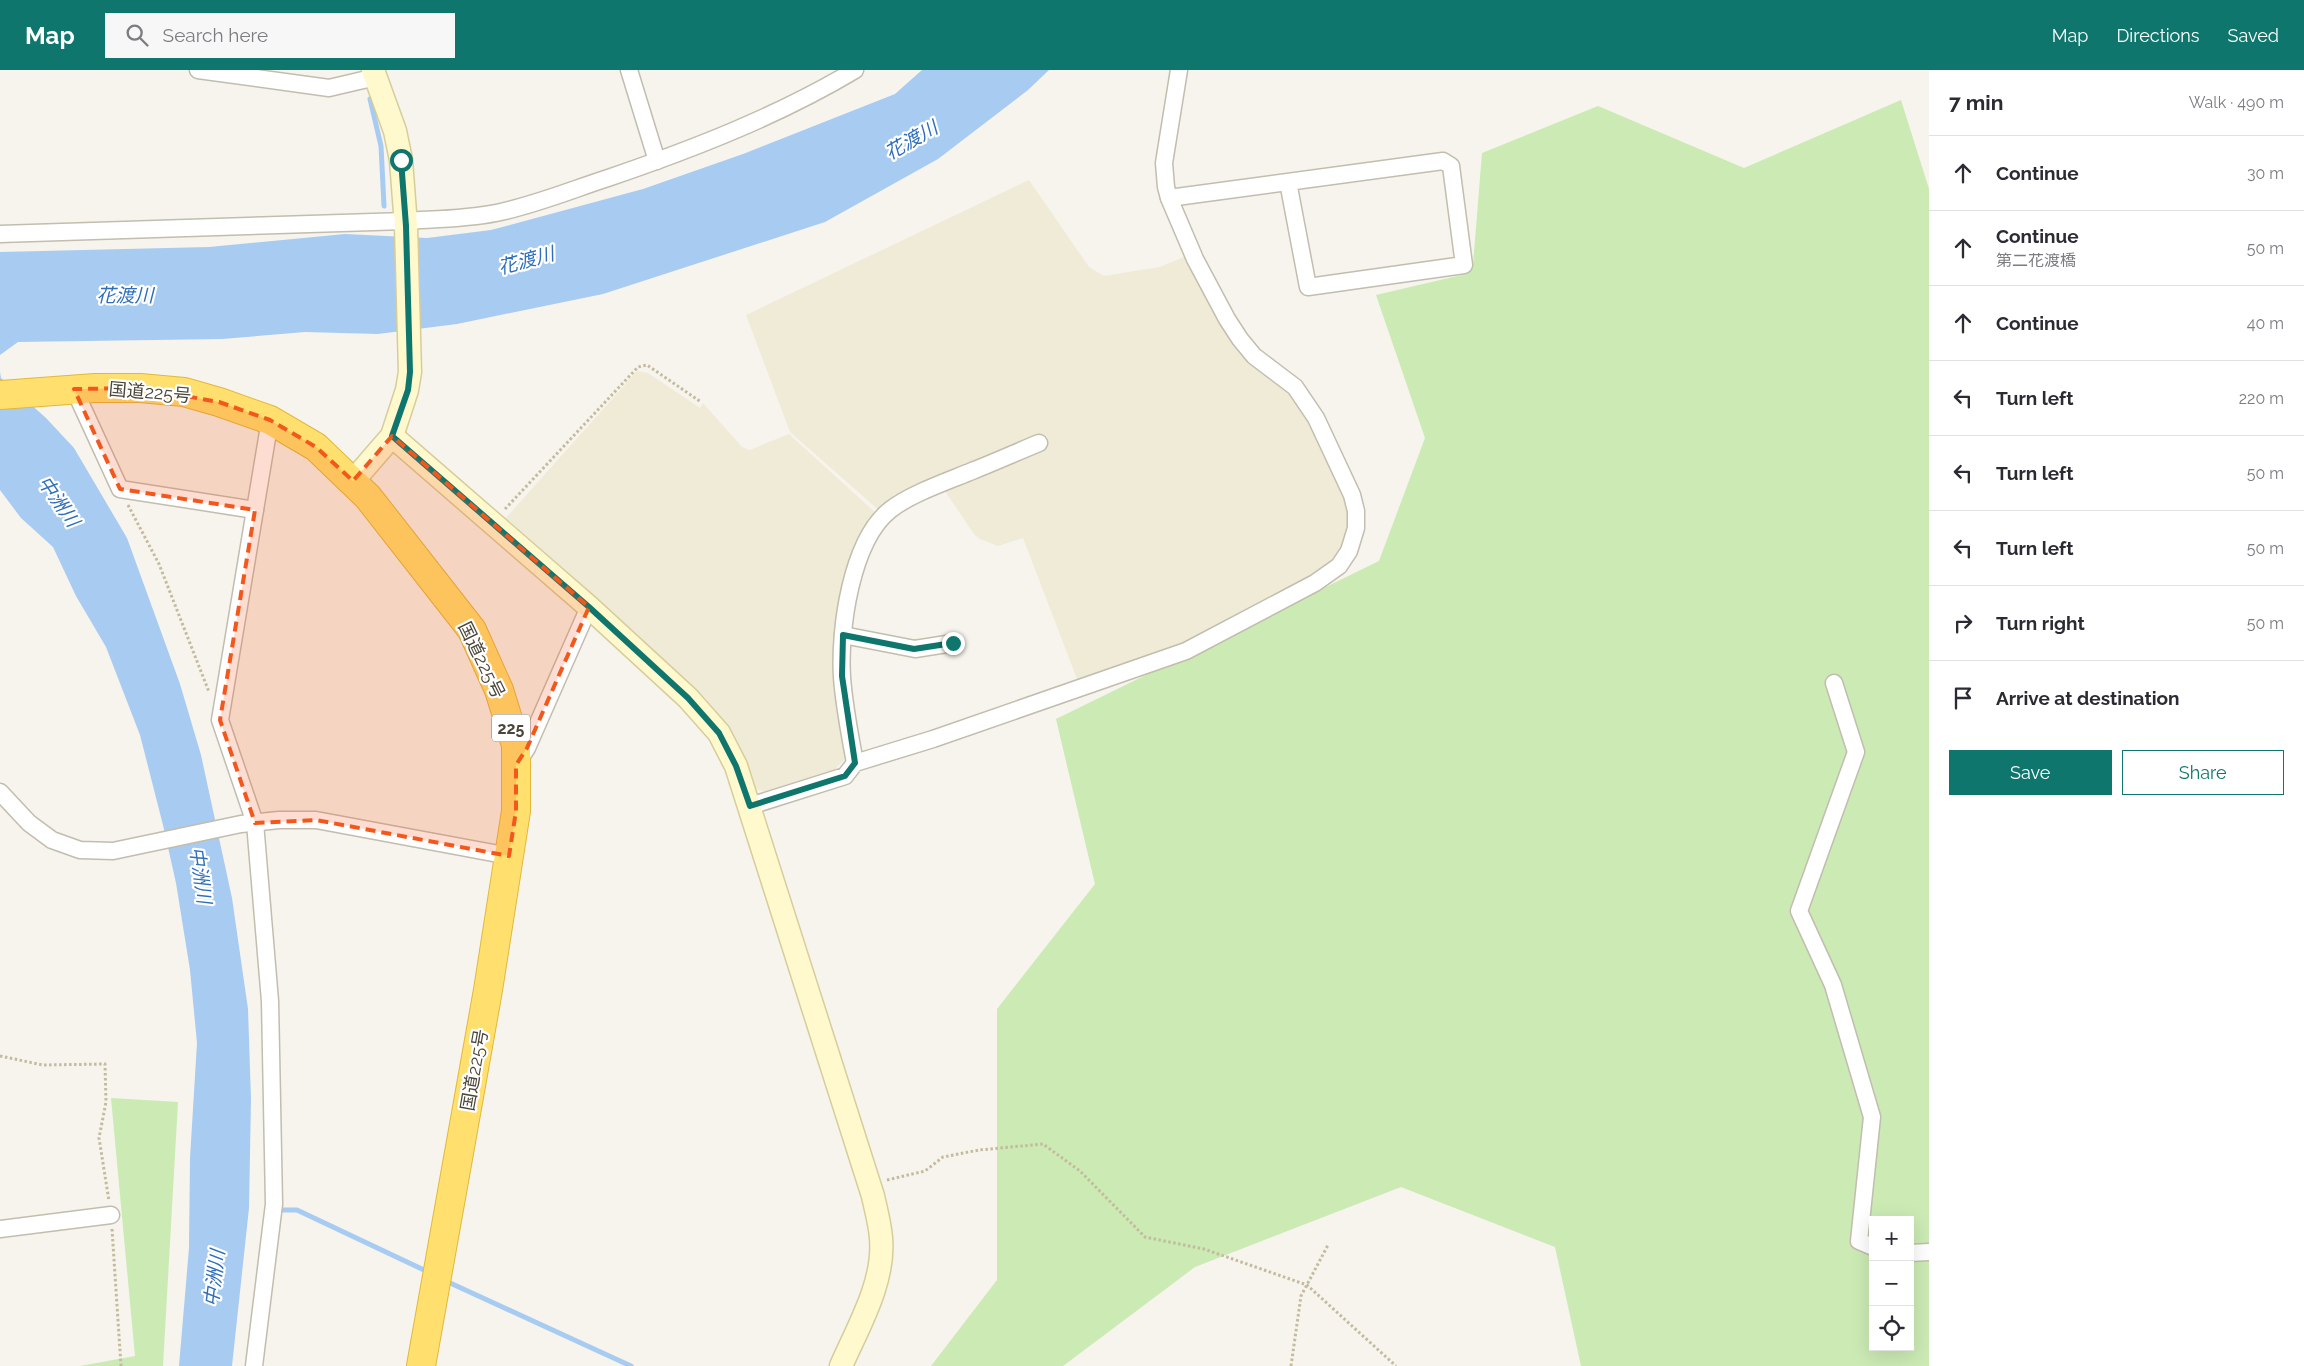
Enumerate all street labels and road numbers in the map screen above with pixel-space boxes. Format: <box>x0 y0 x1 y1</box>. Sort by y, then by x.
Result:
street label: 国道225号 <box>108 378 192 406</box>
street label: 国道225号 <box>454 618 510 702</box>
road number: 225 <box>492 714 530 741</box>
street label: 国道225号 <box>456 1028 492 1112</box>

